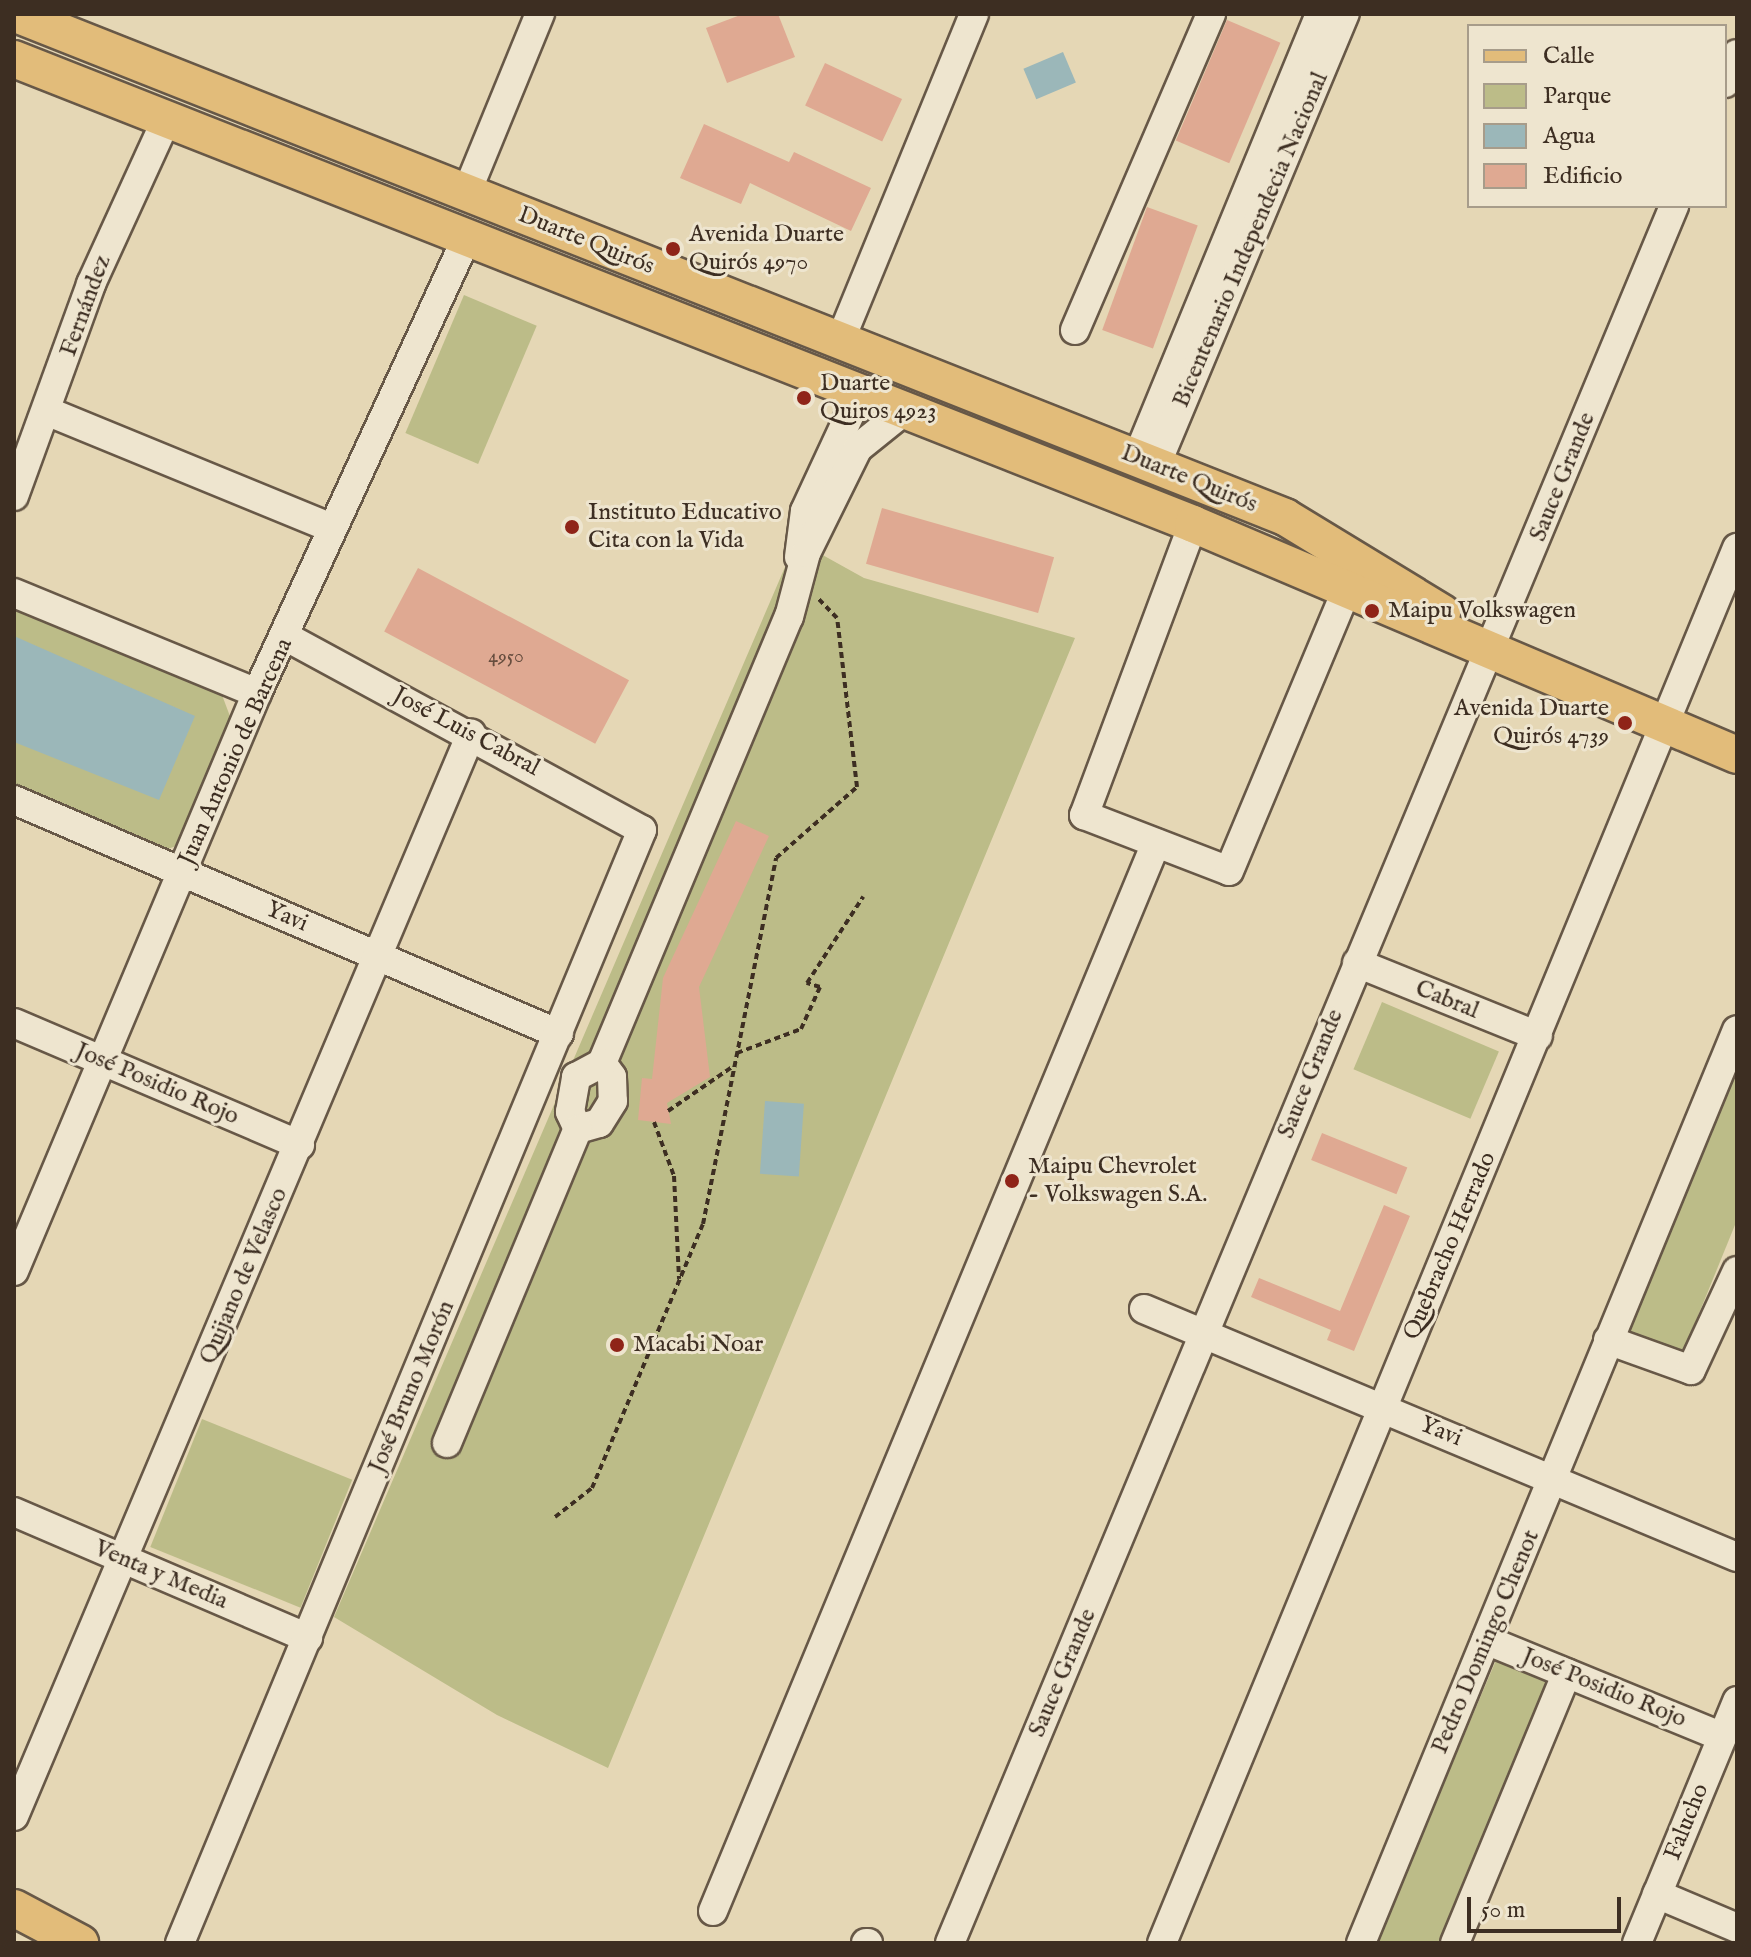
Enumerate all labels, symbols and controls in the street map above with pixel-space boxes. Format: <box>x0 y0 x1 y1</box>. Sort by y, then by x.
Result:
legend <box>1467 24 1727 208</box>
text: Calle <box>1543 41 1595 72</box>
street label: Bicentenario Independecia Nacional <box>1167 68 1335 412</box>
text: Parque <box>1543 81 1611 112</box>
text: Agua <box>1543 121 1595 152</box>
text: Edificio <box>1543 161 1622 192</box>
street label: Duarte Quirós <box>514 201 658 281</box>
place label: Avenida Duarte Quirós 4970 <box>689 221 844 277</box>
marker: Avenida Duarte Quirós 4970 <box>664 240 682 258</box>
street label: Fernández <box>54 251 118 361</box>
place label: Duarte Quiros 4923 <box>820 370 936 426</box>
marker: Duarte Quiros 4923 <box>795 389 813 407</box>
street label: Sauce Grande <box>1524 408 1602 546</box>
street label: Duarte Quirós <box>1117 439 1261 519</box>
place label: Instituto Educativo Cita con la Vida <box>588 499 782 555</box>
marker: Instituto Educativo Cita con la Vida <box>563 518 581 536</box>
place label: Maipu Volkswagen <box>1388 597 1576 625</box>
marker: Maipu Volkswagen <box>1363 602 1381 620</box>
street label: Juan Antonio de Barcena <box>173 634 299 870</box>
house number: 4950 <box>488 644 524 668</box>
street label: José Luis Cabral <box>388 681 544 783</box>
place label: Avenida Duarte Quirós 4739 <box>1454 695 1609 751</box>
marker: Avenida Duarte Quirós 4739 <box>1616 714 1634 732</box>
street label: Yavi <box>262 895 312 939</box>
street label: Cabral <box>1411 974 1483 1026</box>
street label: Sauce Grande <box>1272 1005 1350 1143</box>
street label: José Posidio Rojo <box>71 1037 243 1131</box>
street label: Quebracho Herrado <box>1397 1148 1503 1344</box>
place label: Maipu Chevrolet - Volkswagen S.A. <box>1028 1153 1207 1209</box>
marker: Maipu Chevrolet - Volkswagen S.A. <box>1003 1172 1021 1190</box>
street label: Quijano de Velasco <box>194 1184 294 1368</box>
street label: José Bruno Morón <box>363 1296 461 1478</box>
place label: Macabi Noar <box>633 1331 763 1359</box>
marker: Macabi Noar <box>608 1336 626 1354</box>
street label: Yavi <box>1416 1411 1466 1453</box>
street label: Pedro Domingo Chenot <box>1426 1526 1546 1758</box>
street label: Venta y Media <box>90 1534 232 1616</box>
street label: Sauce Grande <box>1023 1605 1103 1741</box>
street label: José Posidio Rojo <box>1518 1642 1690 1734</box>
street label: Falucho <box>1659 1779 1715 1865</box>
scale bar <box>1471 1881 1625 1931</box>
text: 50 m <box>1481 1895 1525 1926</box>

